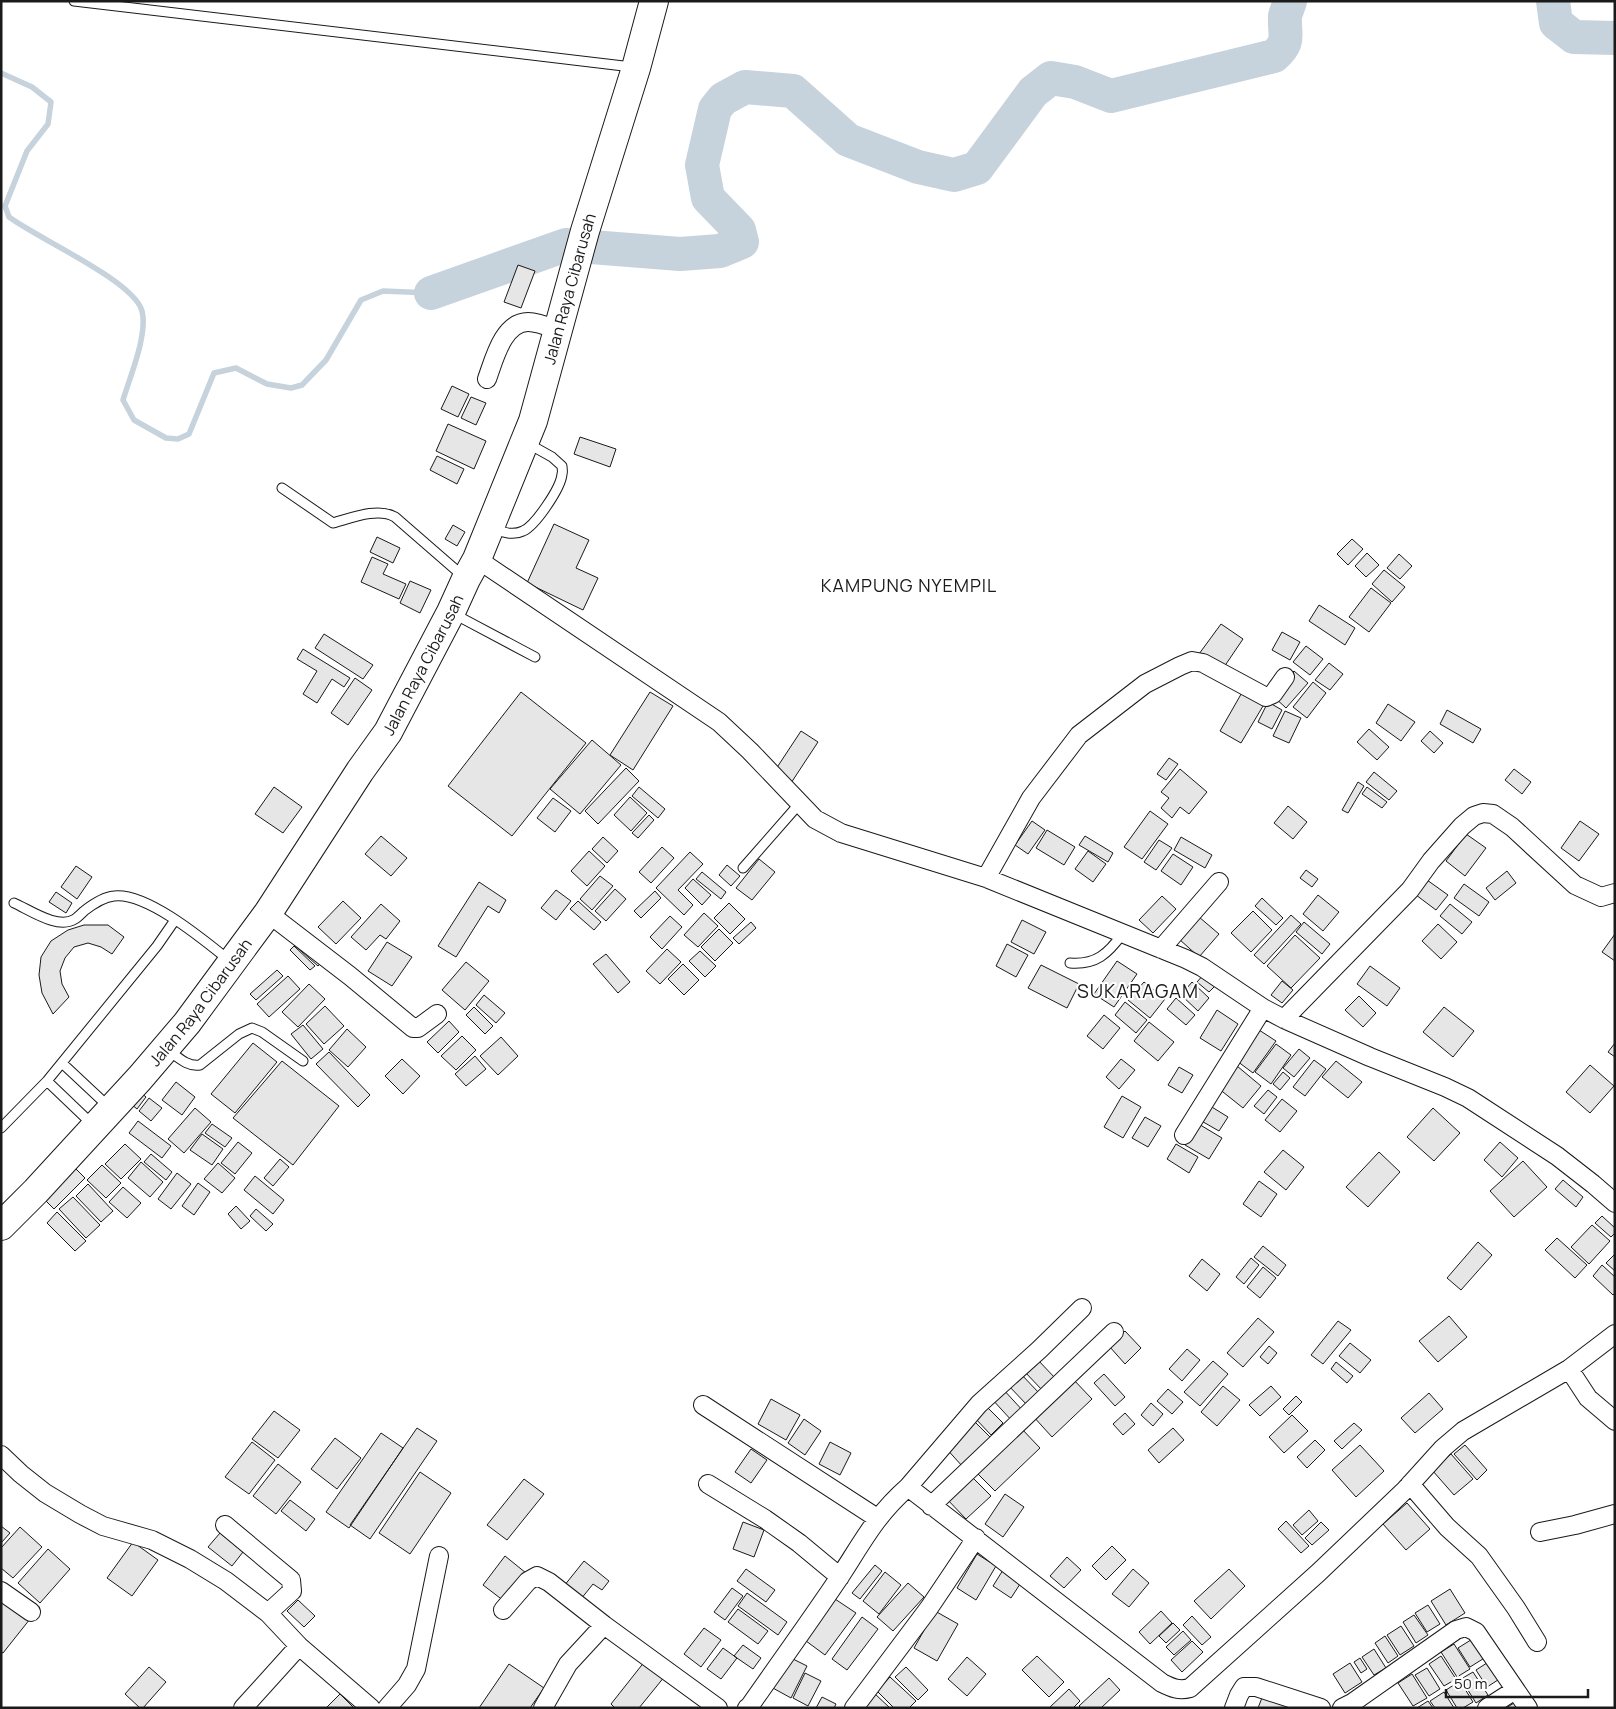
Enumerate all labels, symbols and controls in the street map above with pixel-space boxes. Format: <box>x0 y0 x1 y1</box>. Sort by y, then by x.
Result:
street label: Jalan Raya Cibarusah <box>538 210 601 367</box>
district label: KAMPUNG NYEMPIL <box>821 573 997 597</box>
street label: Jalan Raya Cibarusah <box>377 591 469 739</box>
street label: Jalan Raya Cibarusah <box>144 934 257 1071</box>
district label: SUKARAGAM <box>1077 978 1199 1004</box>
scale bar <box>1446 1666 1588 1698</box>
text: 50 m <box>1454 1673 1488 1694</box>

